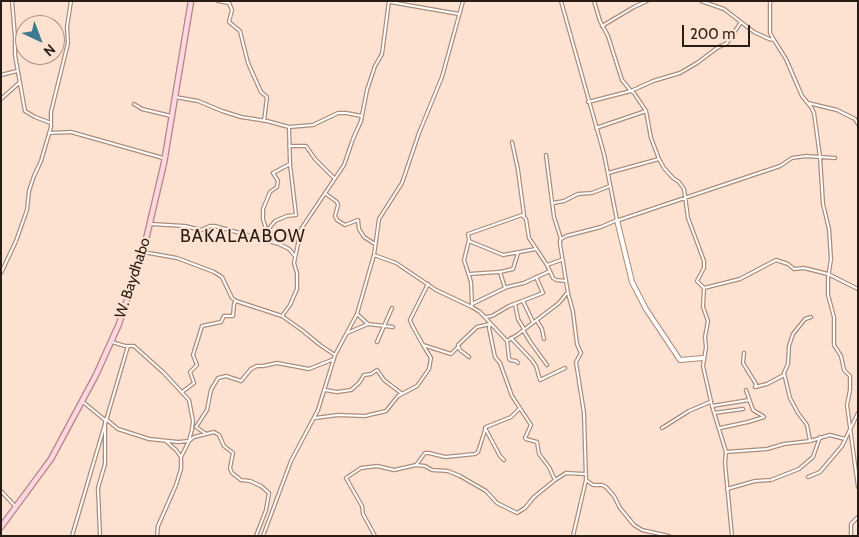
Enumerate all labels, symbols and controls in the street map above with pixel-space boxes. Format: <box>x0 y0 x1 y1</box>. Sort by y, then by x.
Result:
north arrow <box>15 15 65 65</box>
scale bar <box>684 15 752 47</box>
text: 200 m <box>690 25 735 43</box>
text: N <box>40 40 59 60</box>
district label: BAKALAABOW <box>179 226 307 248</box>
street label: W. Baydhabo <box>112 235 154 321</box>

